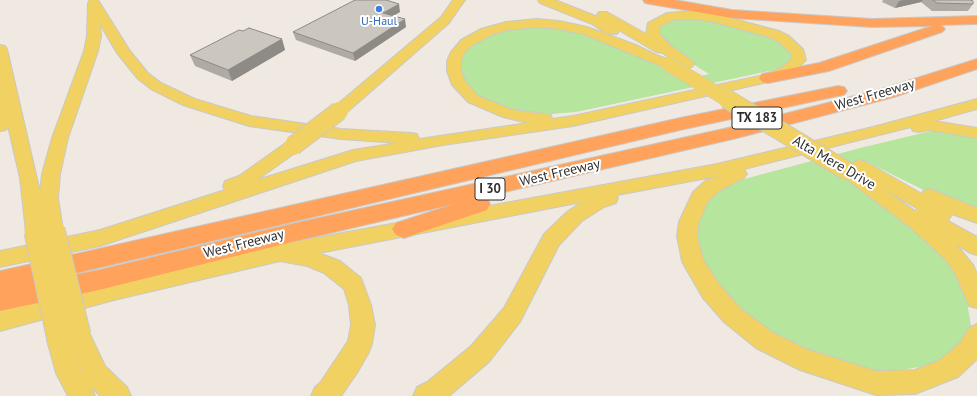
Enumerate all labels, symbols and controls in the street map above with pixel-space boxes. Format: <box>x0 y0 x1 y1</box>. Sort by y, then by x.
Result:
marker: U-Haul <box>374 4 384 14</box>
place label: U-Haul <box>361 15 397 29</box>
street label: West Freeway <box>833 76 917 114</box>
road number: TX 183 <box>732 107 782 129</box>
street label: Alta Mere Drive <box>790 133 878 193</box>
street label: West Freeway <box>518 156 602 190</box>
road number: I 30 <box>475 178 505 200</box>
street label: West Freeway <box>202 226 286 262</box>

